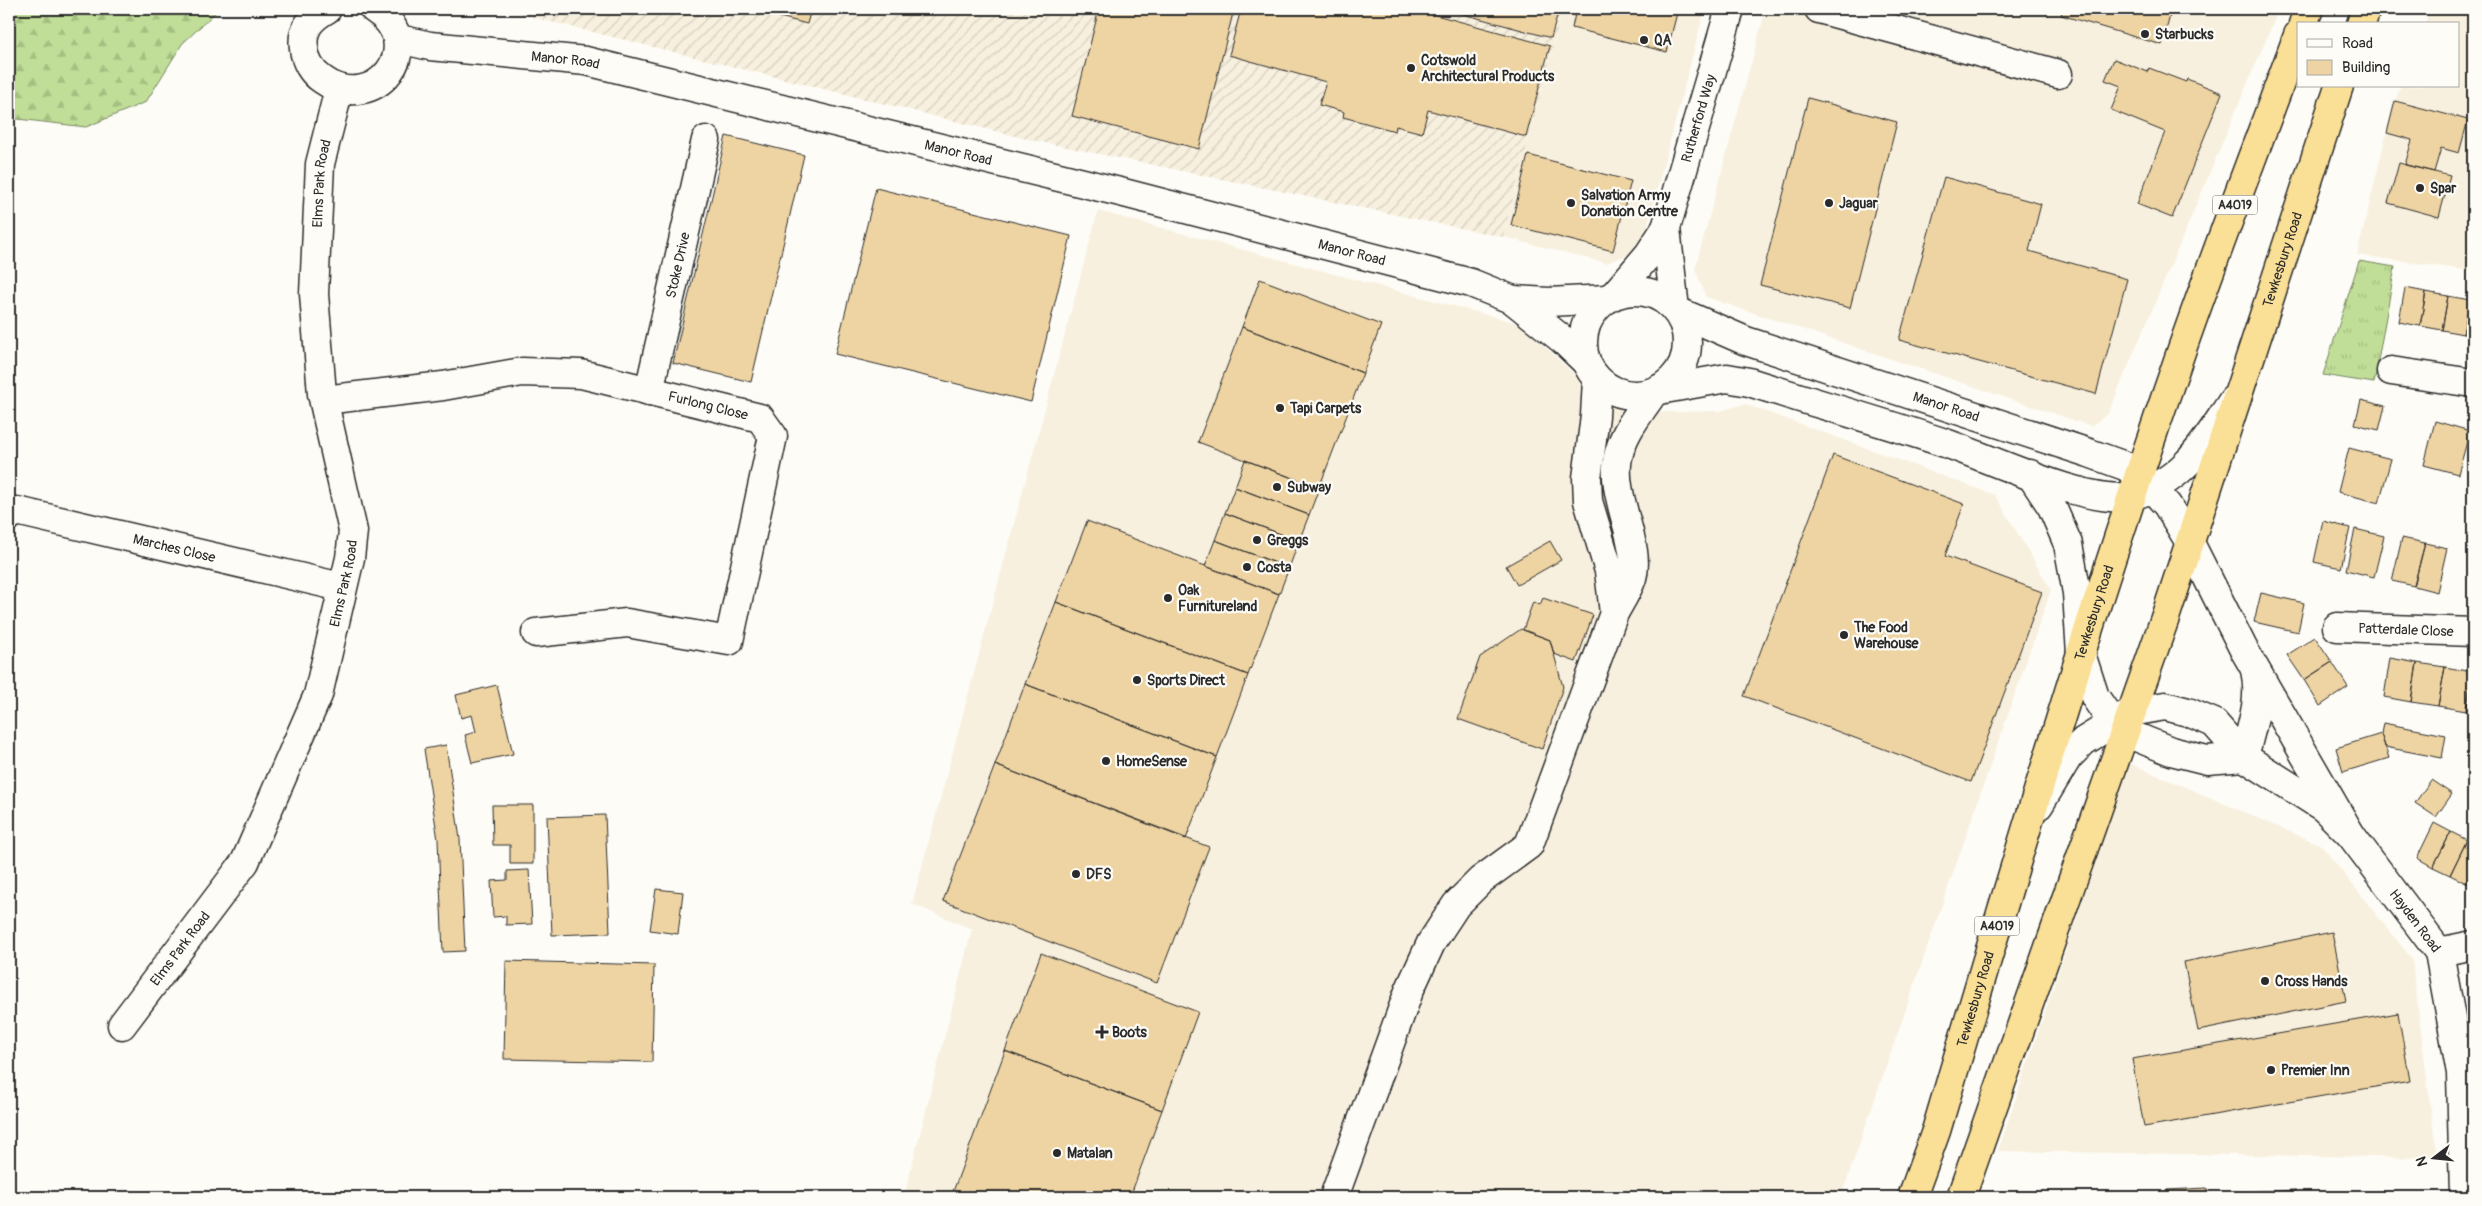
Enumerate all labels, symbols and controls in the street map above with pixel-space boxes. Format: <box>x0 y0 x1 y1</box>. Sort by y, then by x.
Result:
legend <box>2297 22 2460 88</box>
place label: Starbucks <box>2155 26 2214 43</box>
marker: Starbucks <box>2139 28 2151 40</box>
place label: QA <box>1654 32 1672 49</box>
marker: QA <box>1638 34 1650 46</box>
text: Road <box>2342 34 2373 53</box>
street label: Manor Road <box>530 48 602 73</box>
place label: Cotswold Architectural Products <box>1421 52 1555 85</box>
text: Building <box>2342 58 2390 77</box>
marker: Cotswold Architectural Products <box>1405 62 1417 74</box>
street label: Rutherford Way <box>1678 72 1719 164</box>
street label: Manor Road <box>923 136 994 169</box>
street label: Elms Park Road <box>309 138 335 228</box>
place label: Spar <box>2430 180 2457 197</box>
marker: Spar <box>2414 182 2426 194</box>
place label: Salvation Army Donation Centre <box>1581 187 1679 220</box>
place label: Jaguar <box>1839 195 1879 212</box>
road number: A4019 <box>2212 196 2258 214</box>
marker: Salvation Army Donation Centre <box>1565 197 1577 209</box>
marker: Jaguar <box>1823 197 1835 209</box>
street label: Tewkesbury Road <box>2259 210 2306 310</box>
street label: Stoke Drive <box>662 231 694 300</box>
street label: Manor Road <box>1316 236 1388 270</box>
street label: Furlong Close <box>666 388 750 424</box>
street label: Manor Road <box>1911 388 1982 426</box>
place label: Tapi Carpets <box>1289 400 1362 417</box>
marker: Tapi Carpets <box>1274 402 1286 414</box>
place label: Subway <box>1287 479 1331 496</box>
marker: Subway <box>1271 481 1283 493</box>
street label: Marches Close <box>131 530 217 566</box>
place label: Greggs <box>1267 532 1309 549</box>
marker: Greggs <box>1251 534 1263 546</box>
street label: Elms Park Road <box>326 539 361 629</box>
place label: Costa <box>1257 559 1292 576</box>
marker: Costa <box>1241 561 1253 573</box>
street label: Tewkesbury Road <box>2071 563 2118 663</box>
place label: Oak Furnitureland <box>1178 582 1258 615</box>
marker: Oak Furnitureland <box>1162 592 1174 604</box>
place label: The Food Warehouse <box>1853 619 1919 652</box>
street label: Patterdale Close <box>2358 620 2454 640</box>
marker: The Food Warehouse <box>1838 629 1850 641</box>
place label: Sports Direct <box>1147 672 1225 689</box>
marker: Sports Direct <box>1131 674 1143 686</box>
place label: HomeSense <box>1116 753 1188 770</box>
marker: HomeSense <box>1100 755 1112 767</box>
place label: DFS <box>1086 866 1111 883</box>
marker: DFS <box>1070 868 1082 880</box>
street label: Hayden Road <box>2386 886 2444 956</box>
street label: Elms Park Road <box>147 908 214 989</box>
road number: A4019 <box>1974 916 2020 936</box>
street label: Tewkesbury Road <box>1953 949 1998 1049</box>
place label: Cross Hands <box>2275 973 2348 990</box>
marker: Cross Hands <box>2259 975 2271 987</box>
place label: Boots <box>1112 1024 1148 1041</box>
marker: Boots <box>1096 1026 1108 1038</box>
place label: Premier Inn <box>2281 1062 2350 1079</box>
marker: Premier Inn <box>2265 1064 2277 1076</box>
north arrow <box>2410 1134 2460 1184</box>
place label: Matalan <box>1067 1145 1113 1162</box>
marker: Matalan <box>1051 1147 1063 1159</box>
text: N <box>2413 1155 2431 1168</box>

